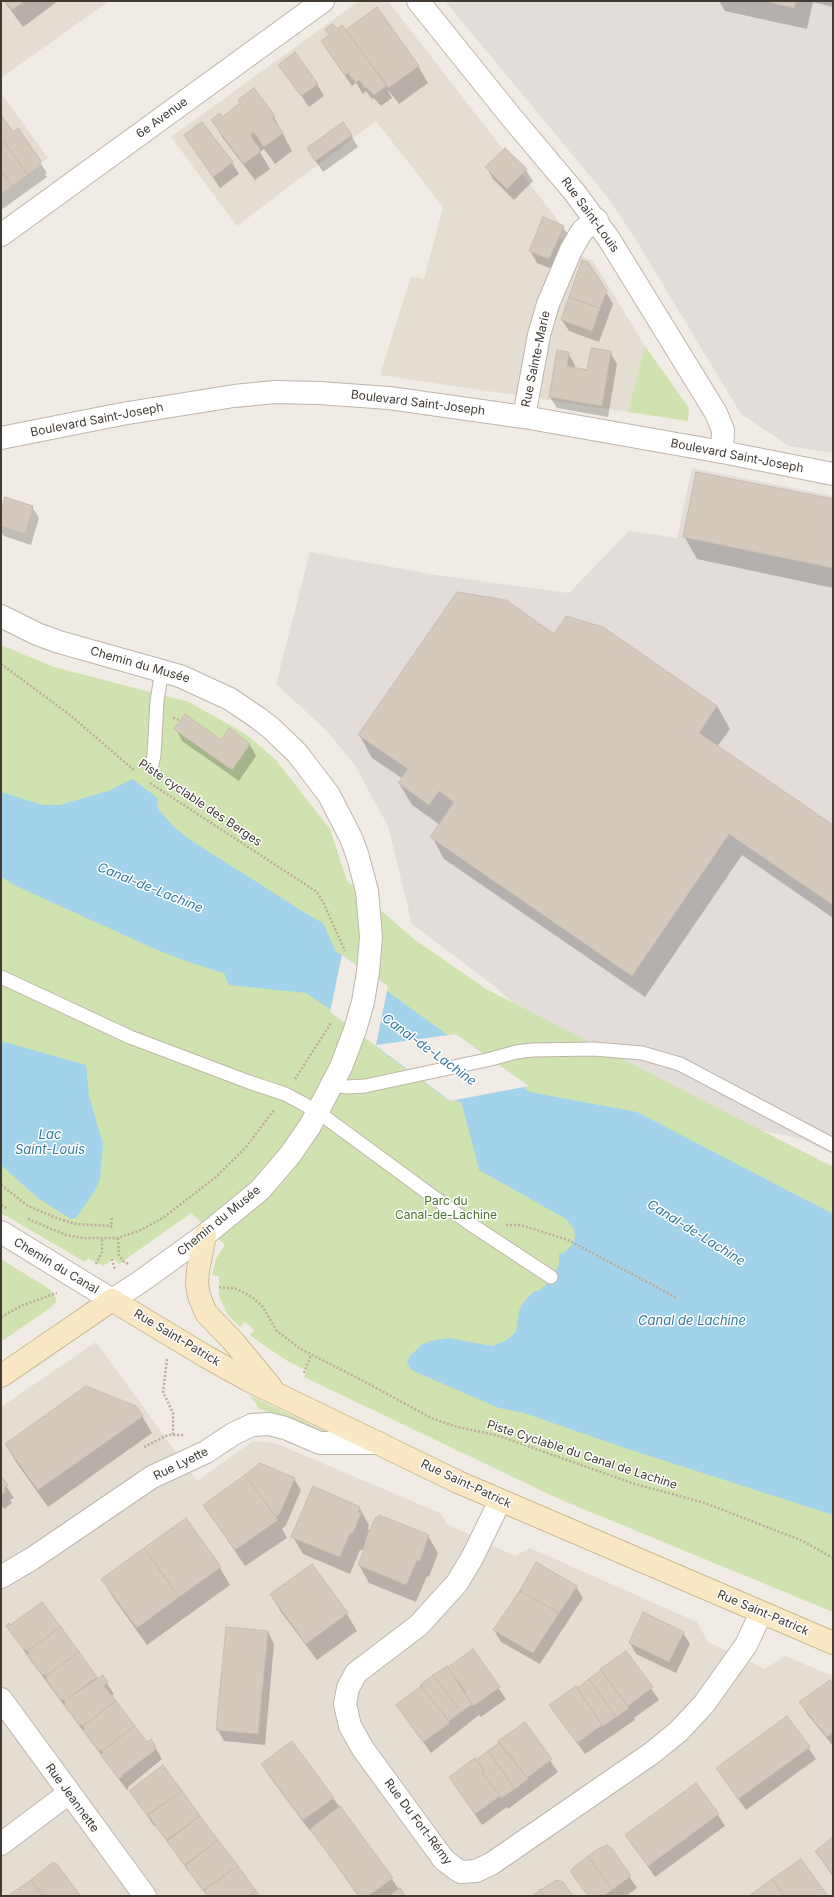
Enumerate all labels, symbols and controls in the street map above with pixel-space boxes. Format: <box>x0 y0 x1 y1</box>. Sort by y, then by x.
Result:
street label: 6e Avenue <box>134 95 190 141</box>
street label: Rue Saint-Louis <box>558 175 622 255</box>
street label: Rue Sainte-Marie <box>519 310 553 408</box>
street label: Boulevard Saint-Joseph <box>350 388 486 418</box>
street label: Boulevard Saint-Joseph <box>29 400 165 440</box>
street label: Boulevard Saint-Joseph <box>669 436 805 476</box>
street label: Chemin du Musée <box>89 644 191 686</box>
street label: Piste cyclable des Berges <box>136 756 264 850</box>
water label: Canal-de-Lachine <box>95 860 205 916</box>
water label: Canal-de-Lachine <box>379 1011 479 1089</box>
water label: Lac Saint-Louis <box>15 1127 85 1158</box>
street label: Chemin du Musée <box>175 1183 263 1259</box>
park label: Parc du Canal-de-Lachine <box>395 1194 497 1222</box>
water label: Canal-de-Lachine <box>644 1197 748 1269</box>
street label: Chemin du Canal <box>11 1235 101 1297</box>
street label: Rue Saint-Patrick <box>131 1307 223 1369</box>
water label: Canal de Lachine <box>638 1313 746 1329</box>
street label: Piste Cyclable du Canal de Lachine <box>485 1417 679 1493</box>
street label: Rue Lyette <box>151 1445 211 1483</box>
street label: Rue Saint-Patrick <box>418 1457 514 1511</box>
street label: Rue Saint-Patrick <box>715 1587 811 1639</box>
street label: Rue Jeannette <box>42 1761 102 1835</box>
street label: Rue Du Fort-Rémy <box>381 1776 455 1868</box>

